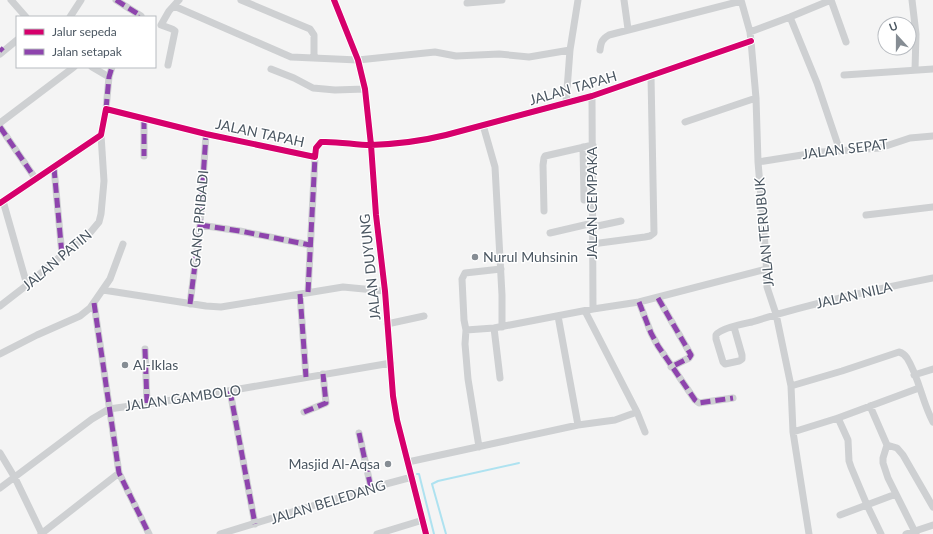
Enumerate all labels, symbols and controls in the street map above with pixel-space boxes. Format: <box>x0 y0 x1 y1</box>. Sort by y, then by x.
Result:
legend <box>16 16 156 68</box>
north arrow <box>877 16 917 56</box>
text: U <box>887 19 899 34</box>
text: Jalur sepeda <box>52 24 117 39</box>
text: Jalan setapak <box>52 44 123 59</box>
street label: JALAN TAPAH <box>527 67 619 108</box>
street label: JALAN TAPAH <box>214 115 306 150</box>
street label: JALAN SEPAT <box>801 135 890 162</box>
street label: JALAN CEMPAKA <box>583 146 600 259</box>
street label: GANG PRIBADI <box>186 169 211 269</box>
street label: JALAN TERUBUK <box>750 176 777 287</box>
street label: JALAN DUYUNG <box>355 213 384 321</box>
street label: JALAN PATIN <box>19 226 95 294</box>
place label: Nurul Muhsinin <box>483 248 578 265</box>
marker: Nurul Muhsinin <box>470 252 480 262</box>
street label: JALAN NILA <box>814 277 894 312</box>
place label: Al-Iklas <box>133 356 178 373</box>
marker: Al-Iklas <box>120 360 130 370</box>
street label: JALAN GAMBOLO <box>124 381 242 414</box>
place label: Masjid Al-Aqsa <box>288 455 380 472</box>
marker: Masjid Al-Aqsa <box>383 459 393 469</box>
street label: JALAN BELEDANG <box>268 476 387 527</box>

